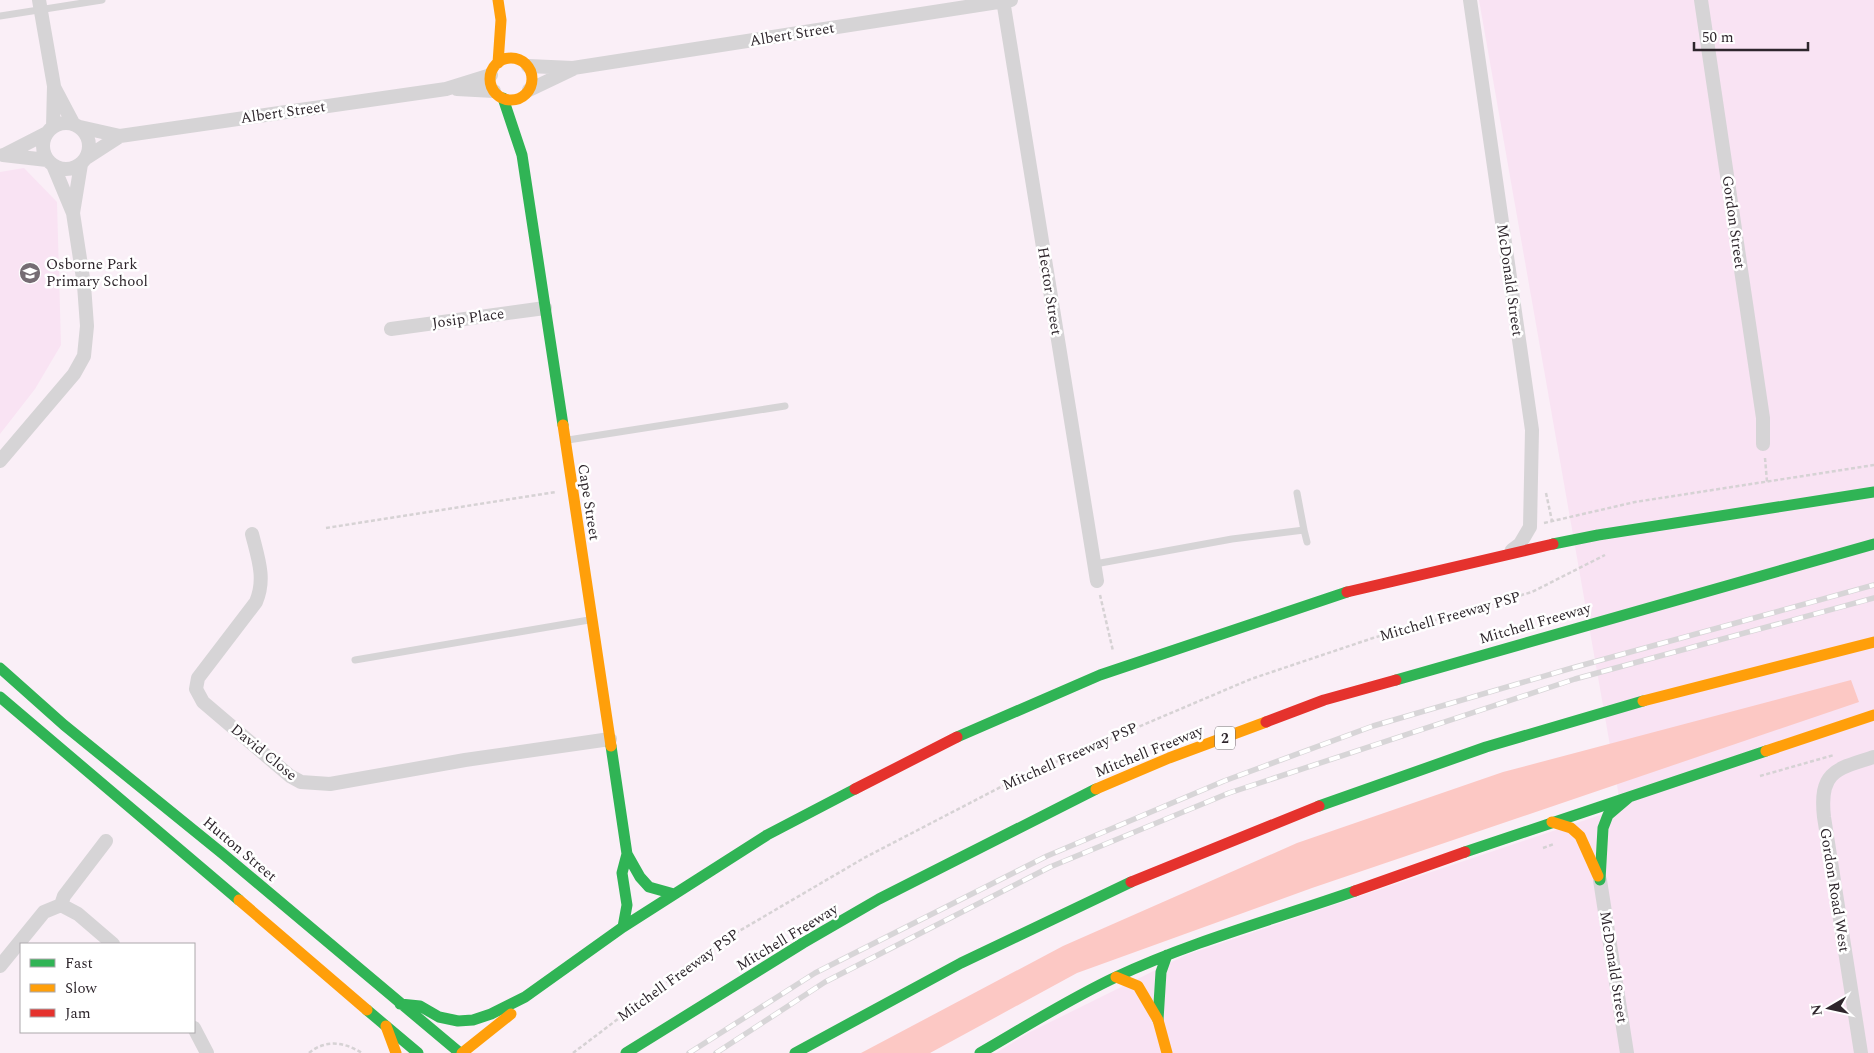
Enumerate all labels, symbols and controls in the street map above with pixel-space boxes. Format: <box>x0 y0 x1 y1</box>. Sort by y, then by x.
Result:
street label: Albert Street <box>748 16 836 53</box>
scale bar <box>1694 20 1808 52</box>
text: 50 m <box>1702 26 1734 49</box>
street label: Albert Street <box>239 95 327 130</box>
street label: Gordon Street <box>1716 174 1751 270</box>
street label: McDonald Street <box>1490 222 1529 338</box>
street label: Hector Street <box>1031 245 1068 337</box>
place label: Osborne Park Primary School <box>46 253 148 293</box>
school or university icon: Osborne Park Primary School <box>18 261 42 285</box>
street label: Josip Place <box>430 302 506 335</box>
street label: Cape Street <box>571 462 606 542</box>
street label: Mitchell Freeway PSP <box>1377 585 1523 648</box>
street label: Mitchell Freeway <box>1477 596 1594 650</box>
street label: Mitchell Freeway PSP <box>999 716 1142 797</box>
street label: David Close <box>225 718 302 787</box>
street label: Mitchell Freeway <box>1092 719 1208 784</box>
road number: 2 <box>1215 726 1235 750</box>
street label: Hutton Street <box>197 811 282 887</box>
street label: Gordon Road West <box>1813 826 1856 954</box>
street label: Mitchell Freeway <box>732 898 843 977</box>
street label: McDonald Street <box>1593 909 1634 1025</box>
street label: Mitchell Freeway PSP <box>612 923 744 1028</box>
legend <box>20 943 195 1033</box>
text: Fast <box>65 952 93 975</box>
text: Slow <box>65 977 97 1000</box>
north arrow <box>1804 983 1854 1033</box>
text: Jam <box>65 1002 91 1025</box>
text: N <box>1805 1003 1828 1017</box>

